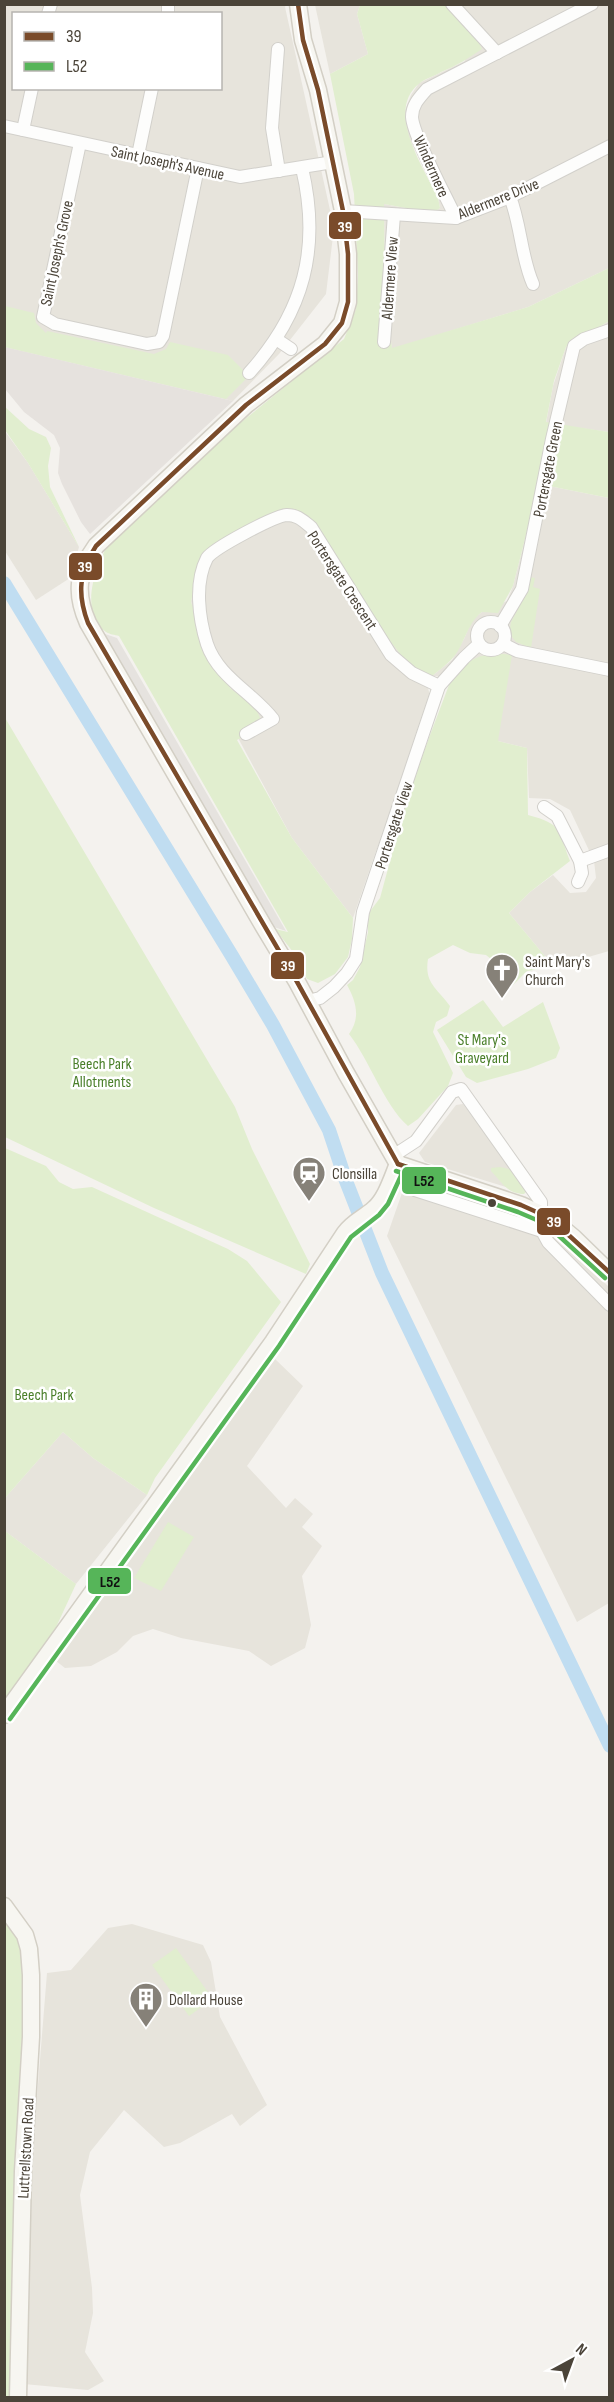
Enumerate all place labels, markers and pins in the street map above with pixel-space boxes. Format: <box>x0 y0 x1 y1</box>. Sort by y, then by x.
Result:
church icon: Saint Mary's Church <box>484 952 520 999</box>
place label: Saint Mary's Church <box>525 953 590 990</box>
station icon: Clonsilla <box>291 1155 327 1202</box>
place label: Clonsilla <box>332 1165 377 1184</box>
unlabelled marker <box>486 1197 498 1209</box>
building icon: Dollard House <box>128 1981 164 2028</box>
place label: Dollard House <box>169 1991 243 2010</box>

